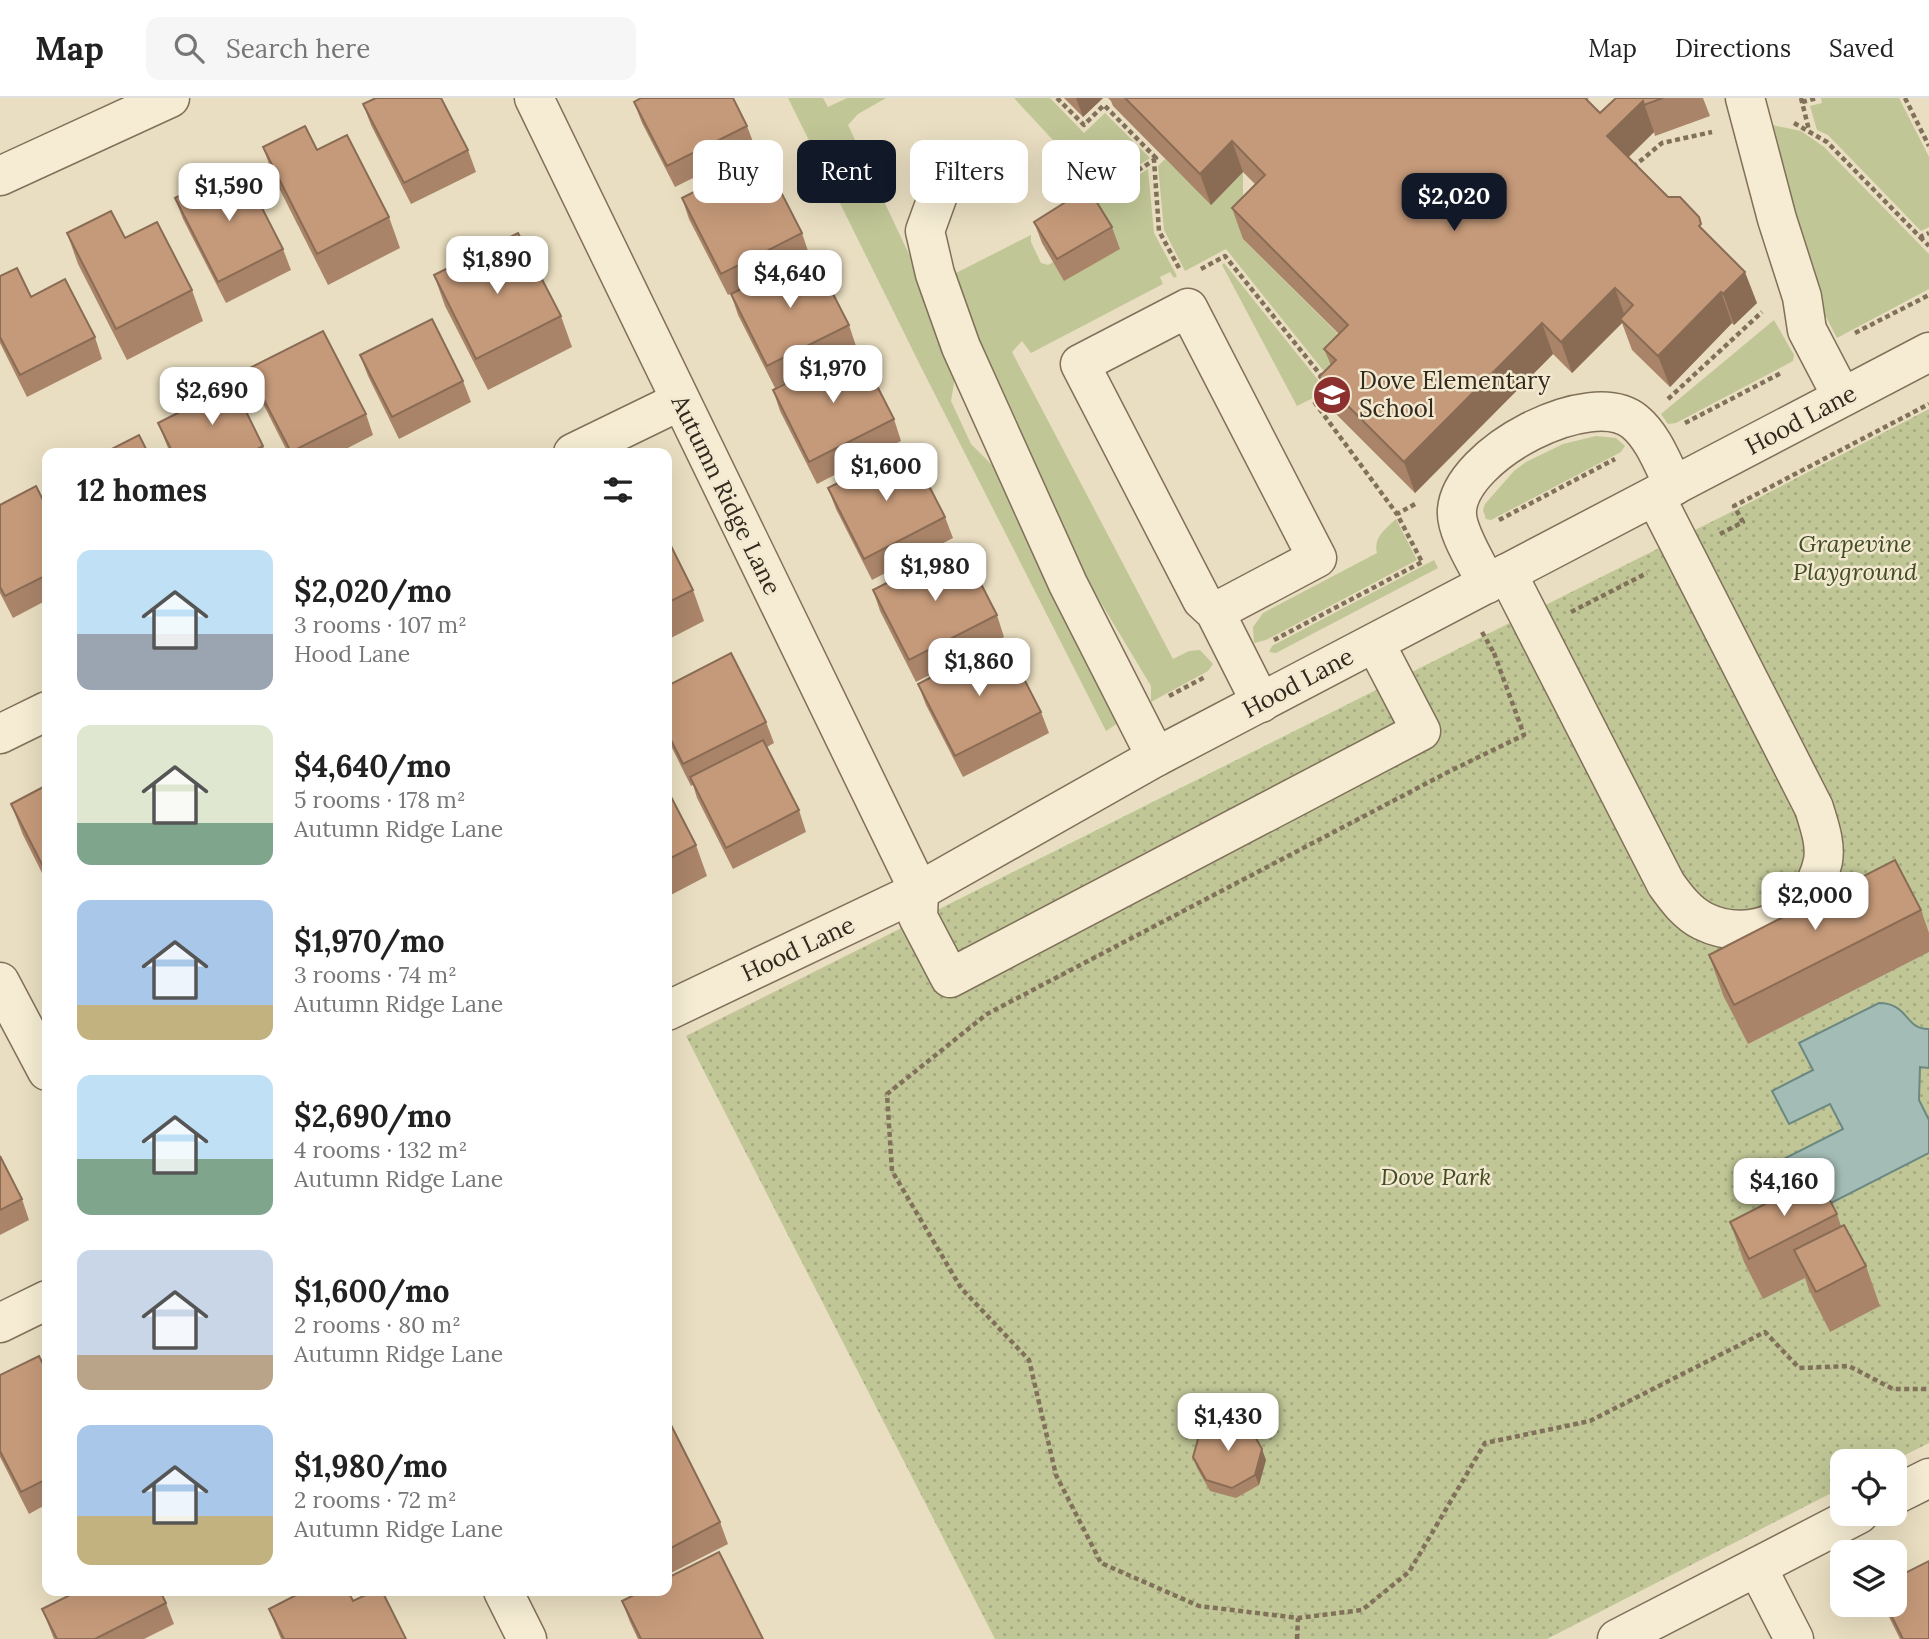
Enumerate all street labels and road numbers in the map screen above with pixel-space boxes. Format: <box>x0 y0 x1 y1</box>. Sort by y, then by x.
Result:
street label: Hood Lane <box>1740 377 1862 462</box>
street label: Autumn Ridge Lane <box>664 389 788 600</box>
street label: Hood Lane <box>1237 640 1359 725</box>
street label: Hood Lane <box>736 909 859 988</box>

